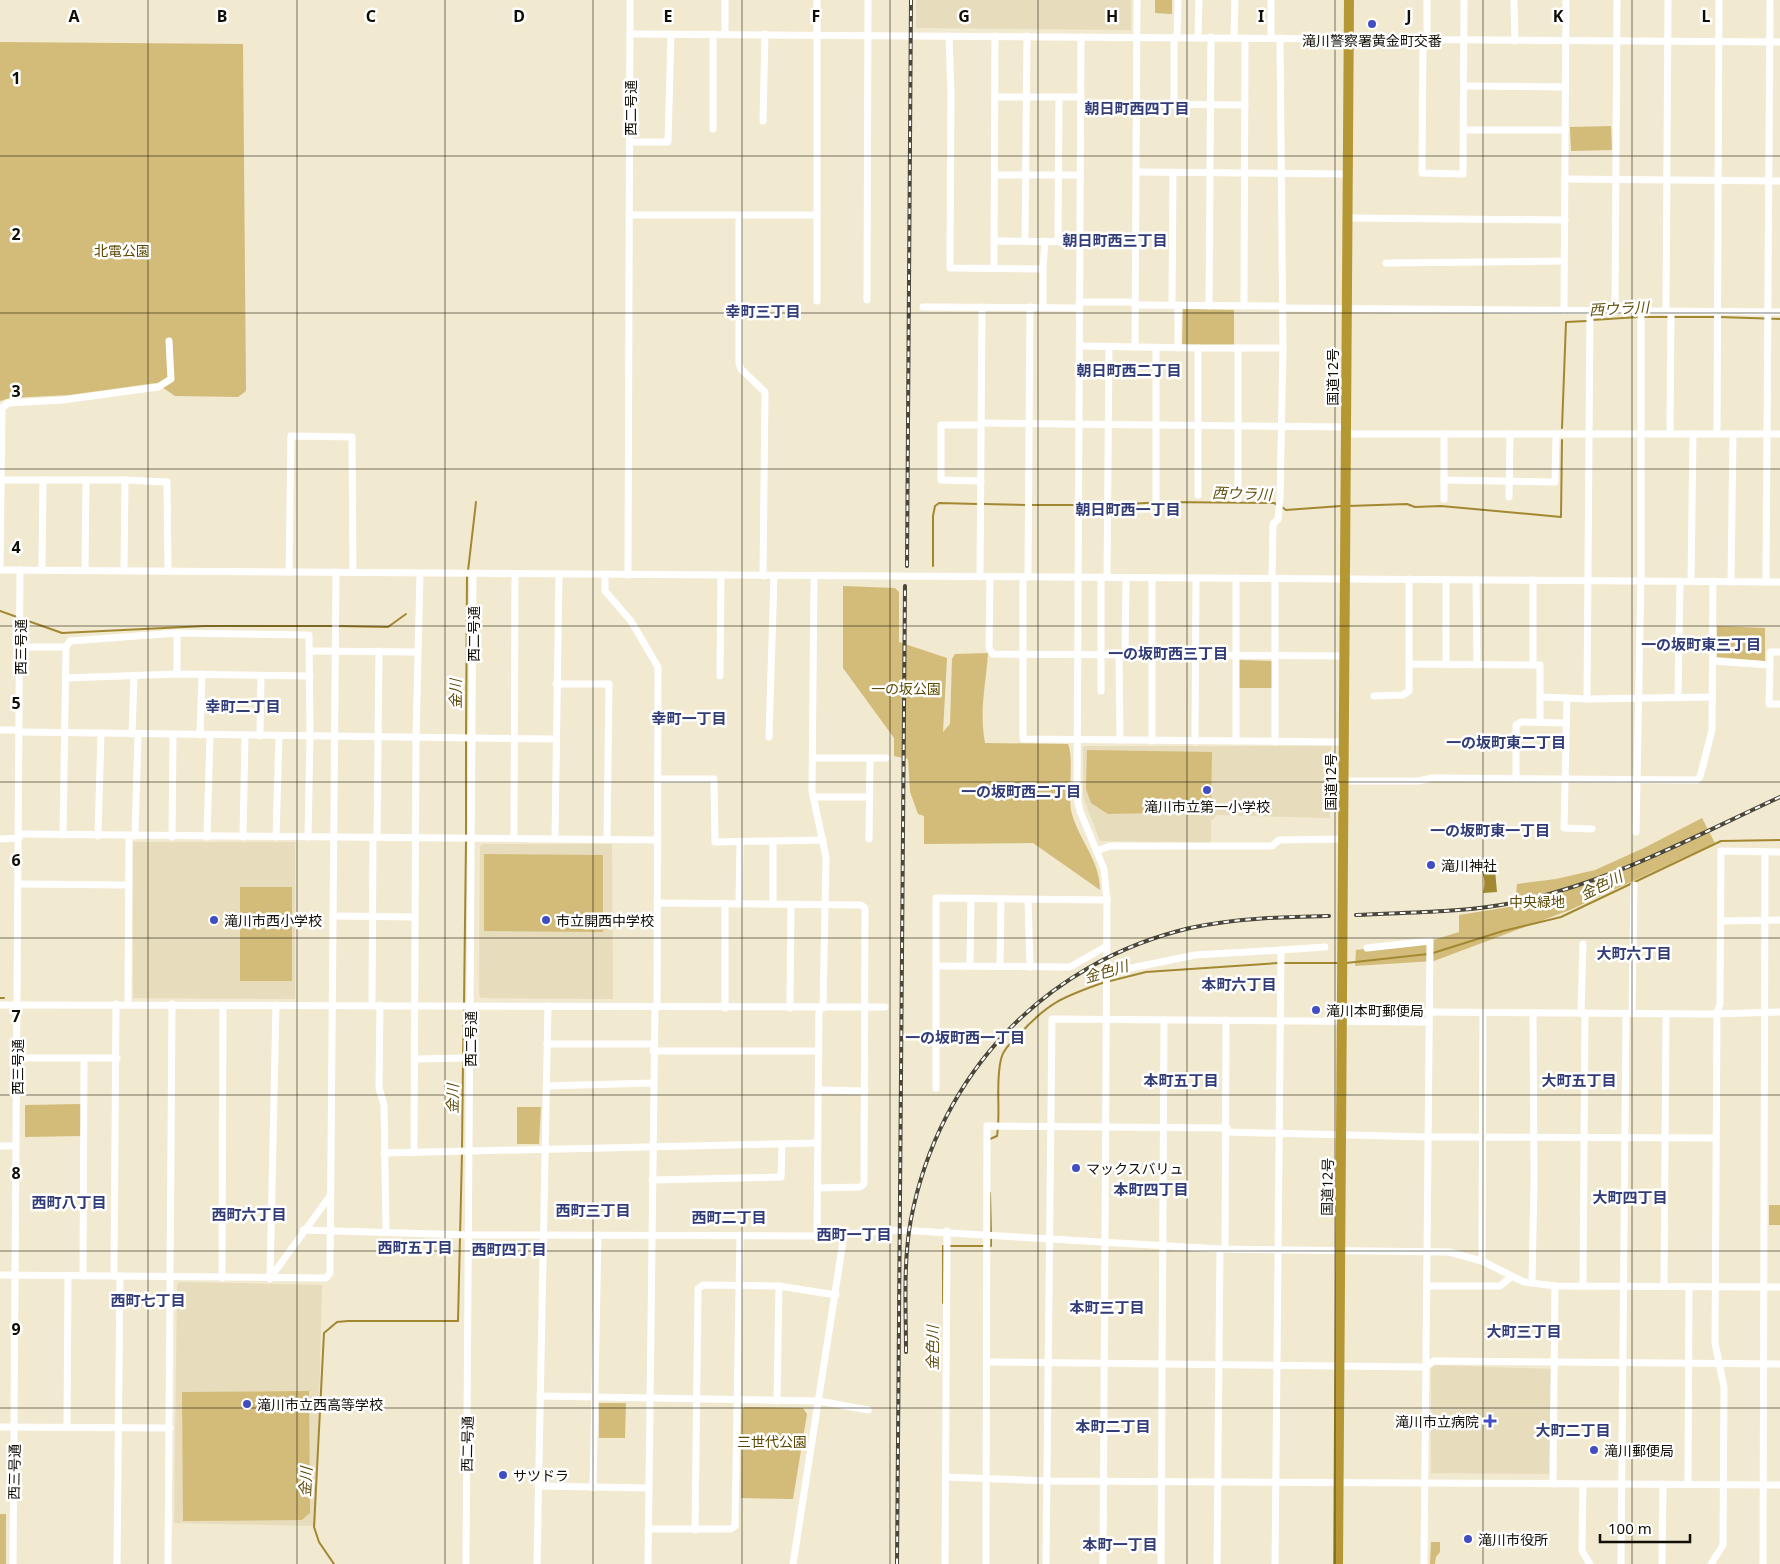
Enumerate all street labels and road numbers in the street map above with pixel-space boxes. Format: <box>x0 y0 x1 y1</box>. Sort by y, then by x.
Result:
street label: 西二号通 <box>621 80 640 136</box>
street label: 国道12号 <box>1323 348 1342 406</box>
street label: 西二号通 <box>464 606 483 662</box>
street label: 西三号通 <box>11 619 30 675</box>
street label: 国道12号 <box>1321 753 1340 811</box>
street label: 西二号通 <box>461 1011 480 1067</box>
street label: 西三号通 <box>8 1039 27 1095</box>
street label: 国道12号 <box>1317 1158 1337 1216</box>
street label: 西二号通 <box>457 1416 477 1472</box>
street label: 西三号通 <box>4 1444 24 1500</box>

